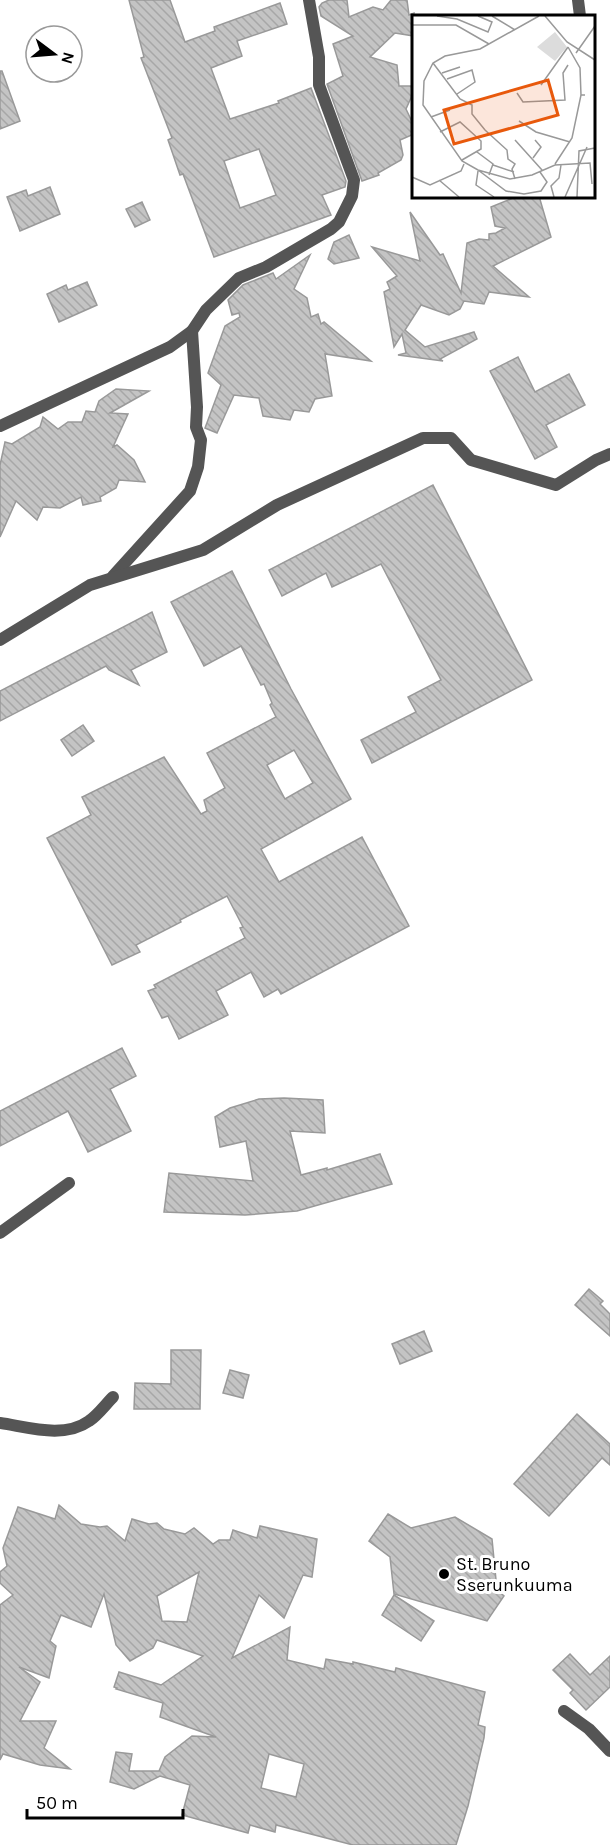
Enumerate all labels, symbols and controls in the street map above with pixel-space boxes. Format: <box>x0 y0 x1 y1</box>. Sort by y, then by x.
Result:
inset map <box>412 15 595 198</box>
north arrow <box>24 24 84 84</box>
text: N <box>57 50 79 66</box>
place label: St. Bruno Sserunkuuma <box>456 1553 573 1596</box>
marker: St. Bruno Sserunkuuma <box>437 1567 451 1581</box>
scale bar <box>27 1782 183 1820</box>
text: 50 m <box>36 1792 78 1814</box>

